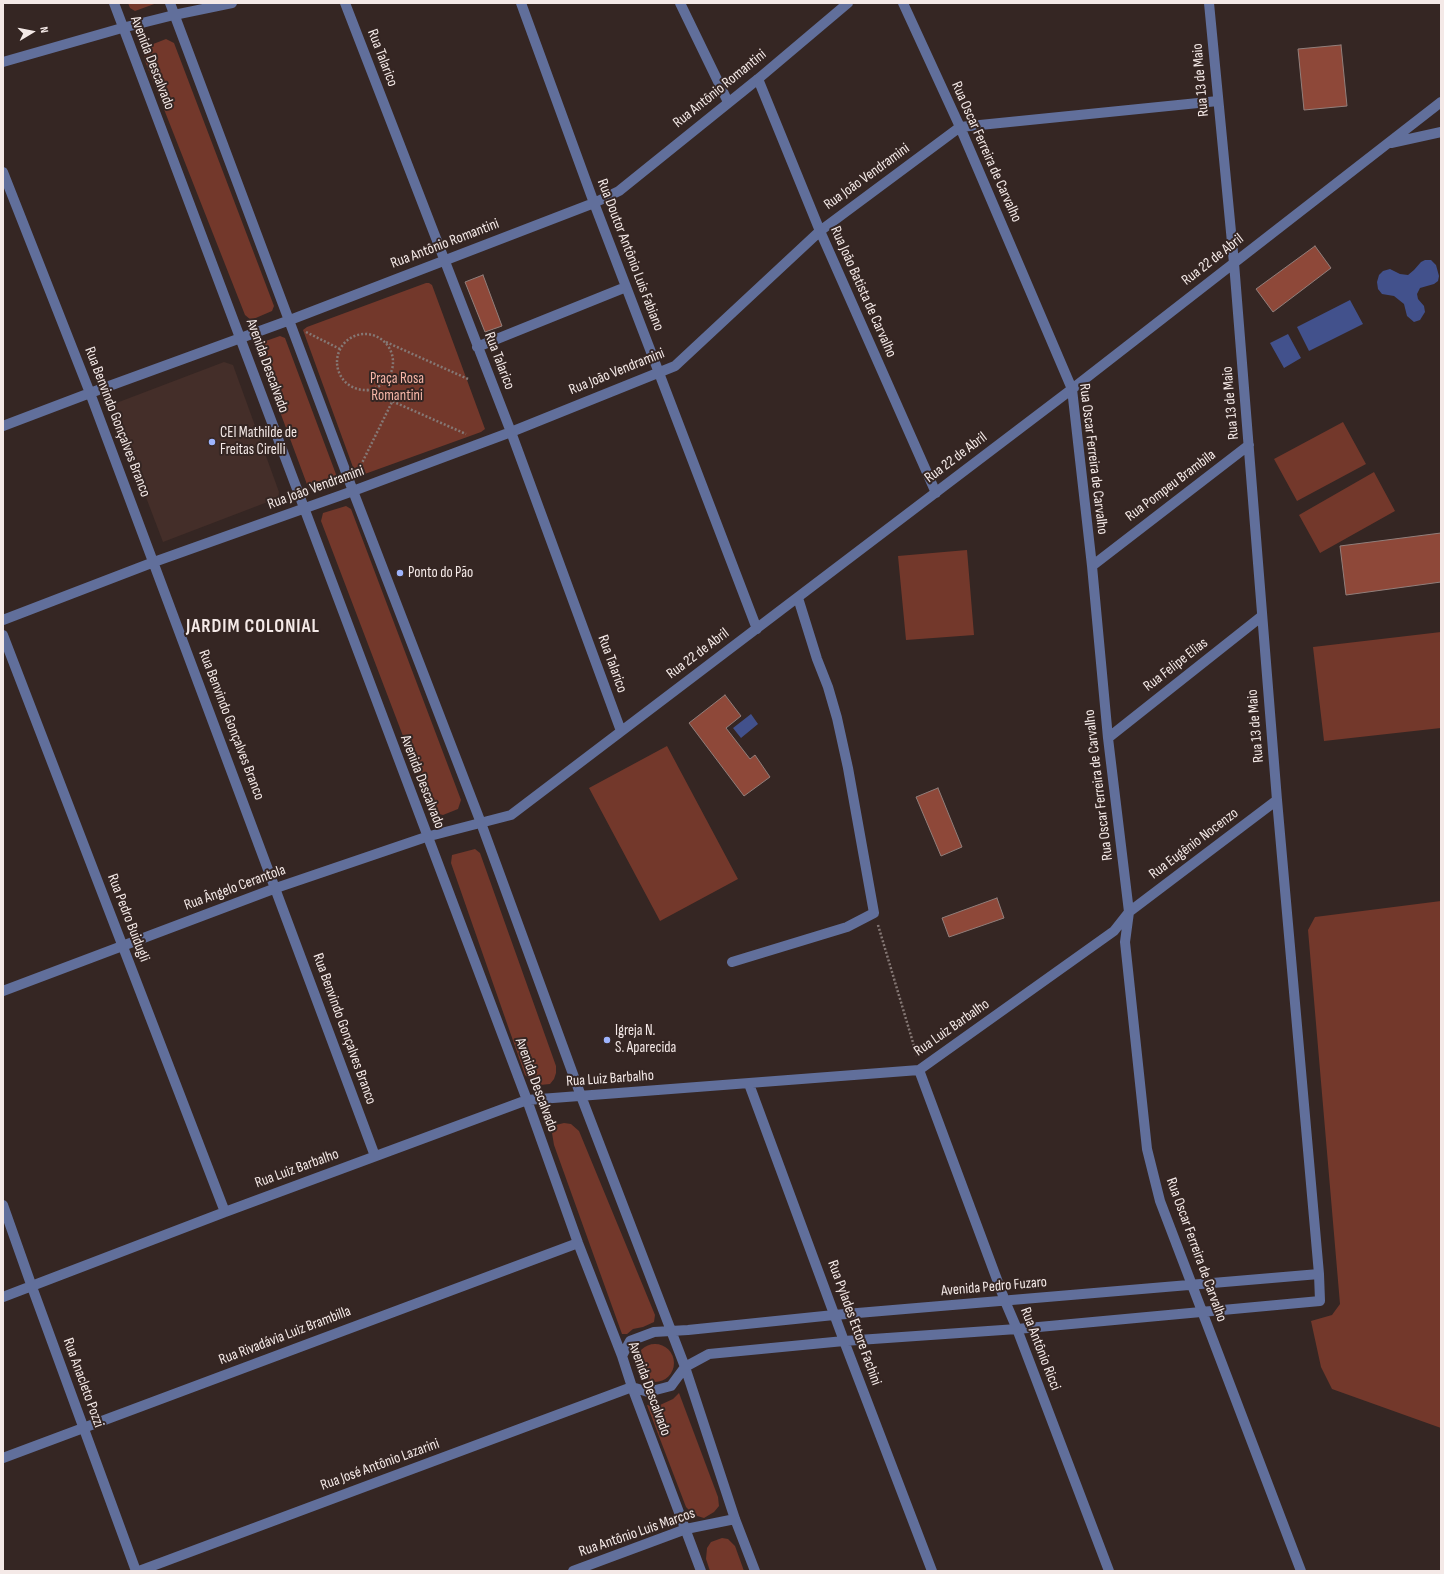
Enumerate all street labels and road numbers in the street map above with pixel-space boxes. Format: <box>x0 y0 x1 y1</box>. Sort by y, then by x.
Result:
street label: Avenida Descalvado <box>126 14 178 112</box>
street label: Rua Talarico <box>363 27 401 89</box>
street label: Rua 13 de Maio <box>1189 43 1213 117</box>
street label: Rua Antônio Romantini <box>670 46 770 132</box>
street label: Rua Oscar Ferreira de Carvalho <box>947 79 1025 225</box>
street label: Rua João Vendramini <box>821 140 913 214</box>
street label: Rua Doutor Antônio Luis Fabiano <box>593 176 667 334</box>
street label: Rua Antônio Romantini <box>388 215 502 273</box>
street label: Rua João Batista de Carvalho <box>826 224 900 360</box>
street label: Rua 22 de Abril <box>1178 230 1248 290</box>
street label: Avenida Descalvado <box>242 317 292 415</box>
street label: Rua Talarico <box>480 330 518 392</box>
street label: Rua Benvindo Gonçalves Branco <box>80 344 154 500</box>
street label: Rua João Vendramini <box>567 345 667 399</box>
street label: Rua 13 de Maio <box>1219 366 1243 440</box>
street label: Rua Oscar Ferreira de Carvalho <box>1075 382 1111 536</box>
street label: Rua 22 de Abril <box>921 429 991 487</box>
street label: Rua Pompeu Brambila <box>1122 446 1220 526</box>
street label: Rua João Vendramini <box>265 462 367 514</box>
street label: Rua 22 de Abril <box>663 625 733 683</box>
street label: Rua Talarico <box>593 633 631 695</box>
street label: Rua Felipe Elias <box>1140 634 1212 696</box>
street label: Rua Benvindo Gonçalves Branco <box>194 647 268 803</box>
street label: Rua 13 de Maio <box>1244 689 1268 763</box>
street label: Rua Oscar Ferreira de Carvalho <box>1081 708 1117 862</box>
street label: Avenida Descalvado <box>396 733 448 831</box>
street label: Rua Eugênio Nocenzo <box>1146 805 1242 883</box>
street label: Rua Ângelo Cerantola <box>182 861 288 915</box>
street label: Rua Pedro Buidugli <box>103 871 153 965</box>
street label: Rua Benvindo Gonçalves Branco <box>308 951 380 1107</box>
street label: Rua Luiz Barbalho <box>911 995 993 1061</box>
street label: Avenida Descalvado <box>511 1036 561 1134</box>
street label: Rua Luiz Barbalho <box>565 1067 655 1091</box>
street label: Rua Luiz Barbalho <box>253 1146 341 1192</box>
street label: Rua Oscar Ferreira de Carvalho <box>1162 1176 1230 1324</box>
street label: Rua Pylades Ettore Fachini <box>823 1258 885 1388</box>
street label: Avenida Pedro Fuzaro <box>940 1273 1048 1301</box>
street label: Rua Rivadávia Luiz Brambilla <box>216 1303 354 1369</box>
street label: Rua Antônio Ricci <box>1016 1305 1064 1393</box>
street label: Rua Anacleto Pozzi <box>58 1336 108 1430</box>
street label: Avenida Descalvado <box>624 1340 674 1438</box>
street label: Rua José Antônio Lazarini <box>318 1435 442 1495</box>
street label: Rua Antônio Luis Marcos <box>577 1505 697 1561</box>

